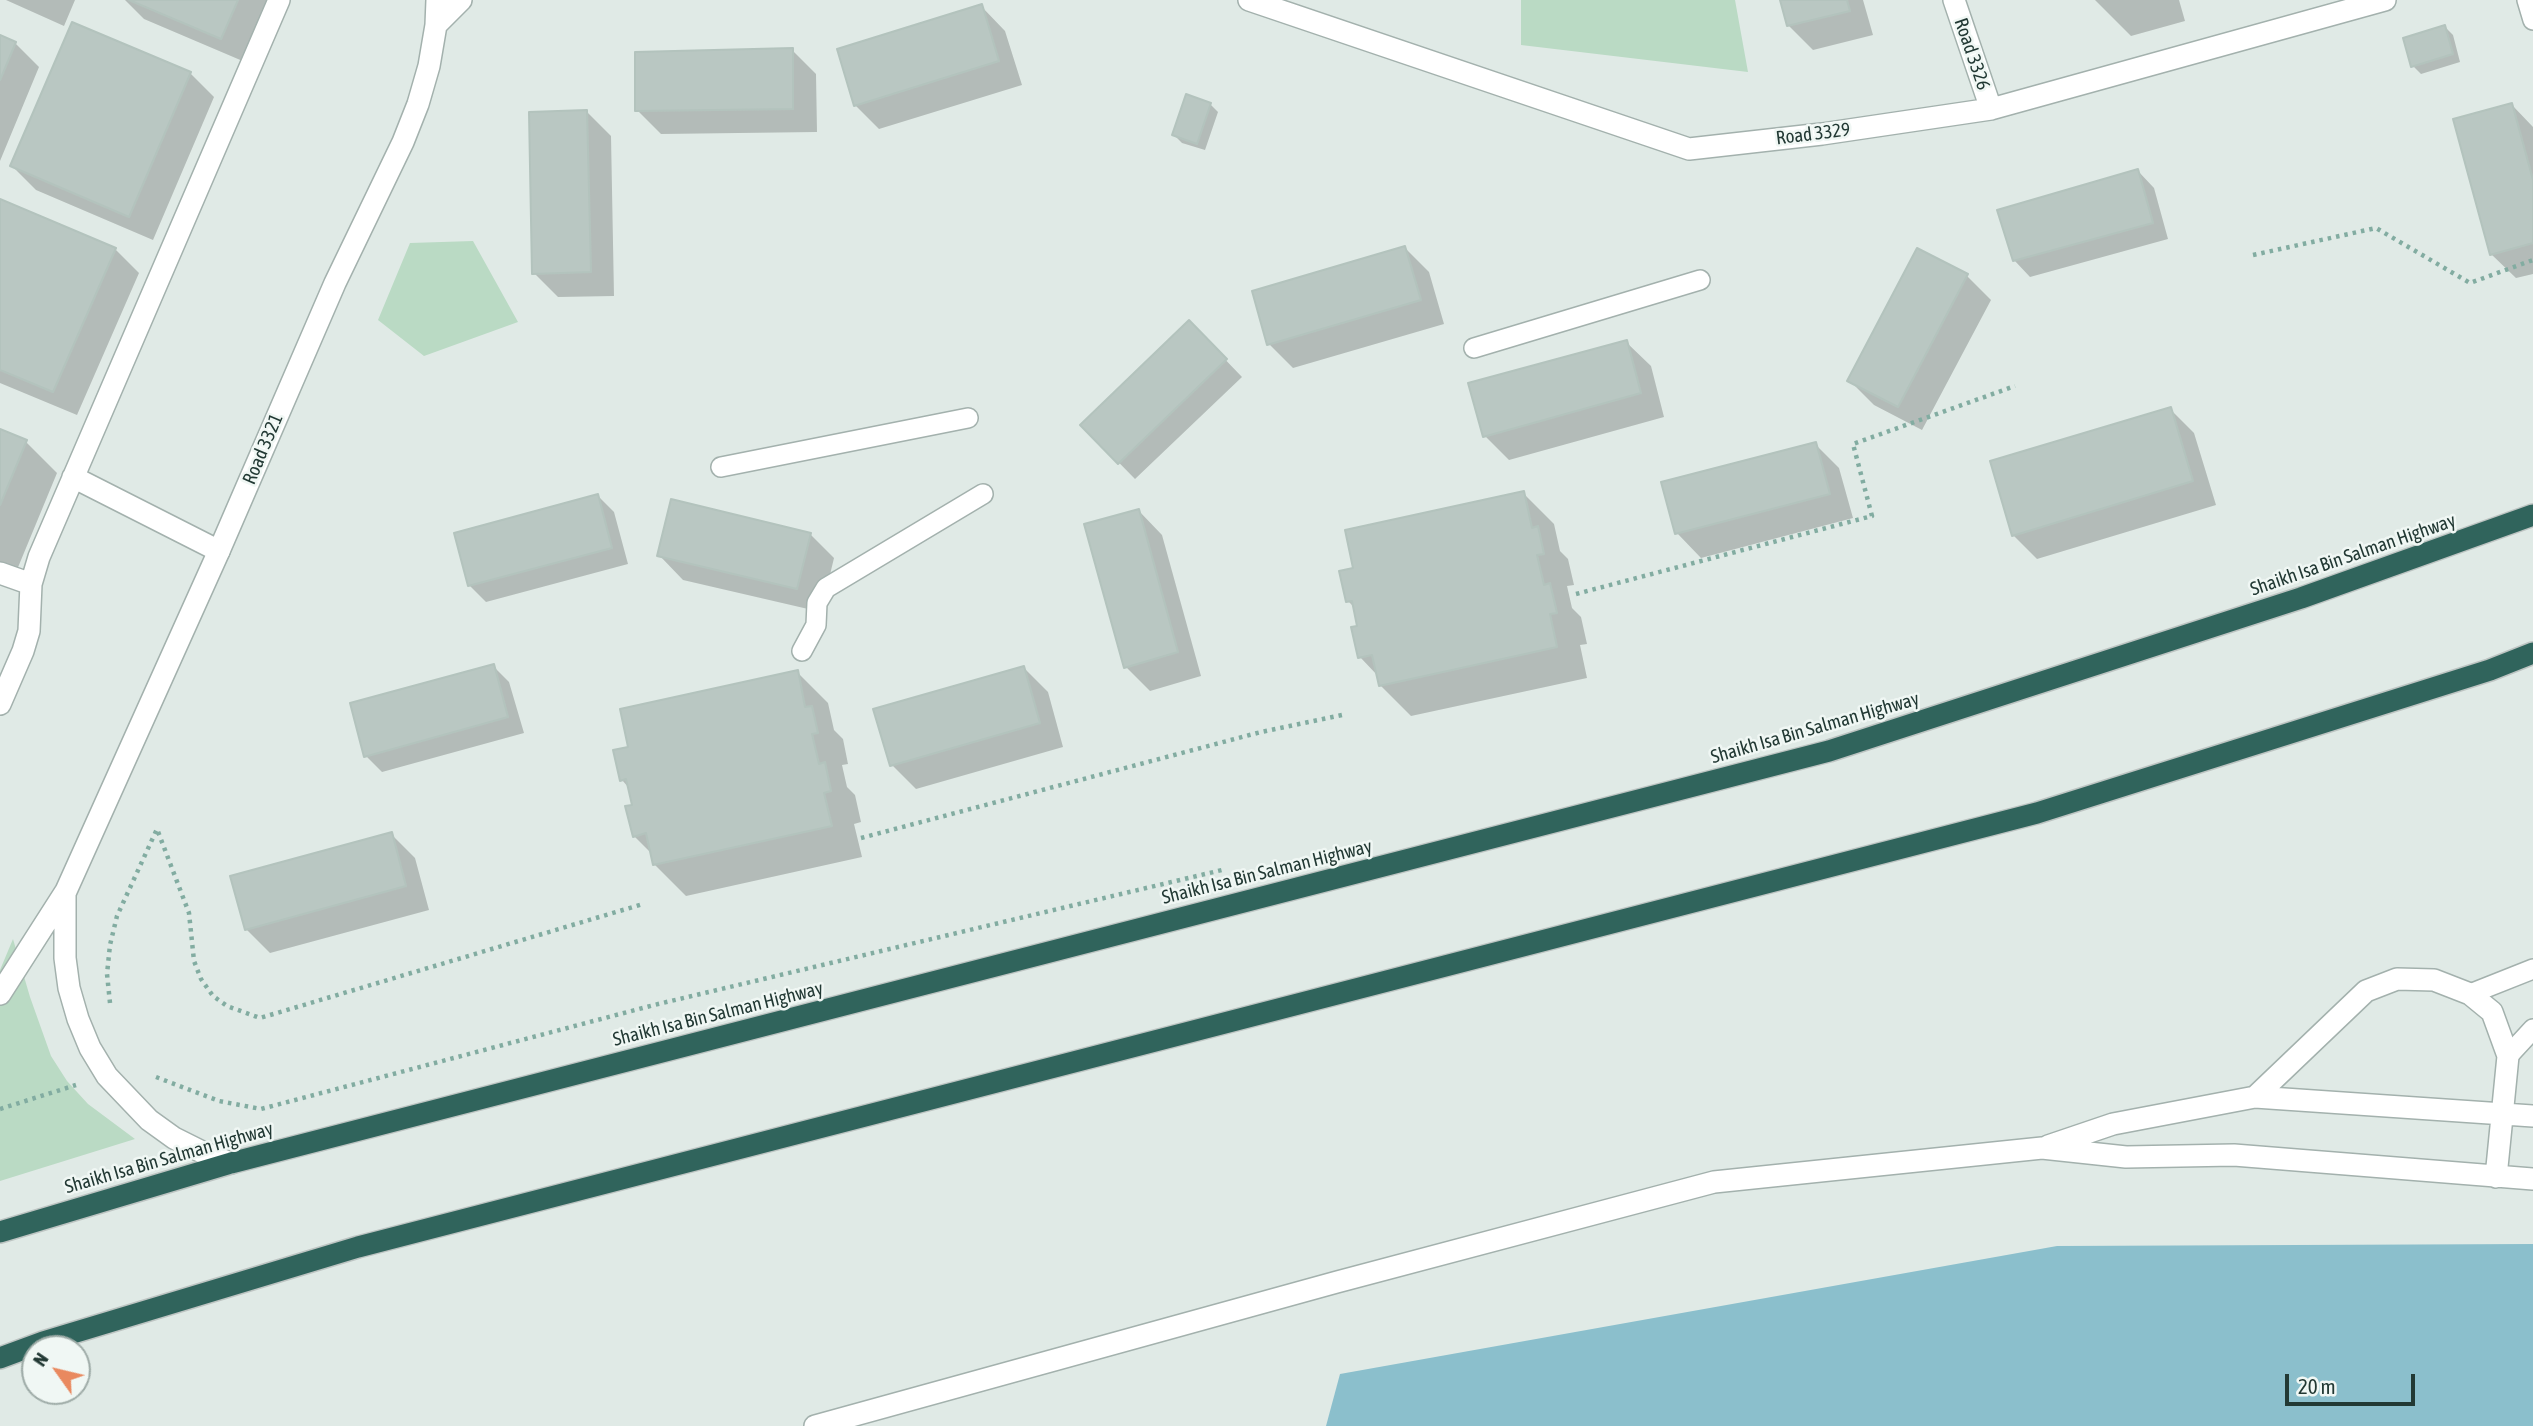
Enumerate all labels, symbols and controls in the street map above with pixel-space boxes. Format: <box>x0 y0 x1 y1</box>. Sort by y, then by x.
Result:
street label: Road 3326 <box>1949 15 1995 93</box>
street label: Road 3329 <box>1775 118 1851 150</box>
street label: Road 3321 <box>238 410 288 488</box>
street label: Shaikh Isa Bin Salman Highway <box>2247 509 2459 601</box>
street label: Shaikh Isa Bin Salman Highway <box>1708 687 1922 769</box>
street label: Shaikh Isa Bin Salman Highway <box>1160 835 1374 909</box>
street label: Shaikh Isa Bin Salman Highway <box>611 977 825 1051</box>
street label: Shaikh Isa Bin Salman Highway <box>62 1117 276 1199</box>
north arrow <box>21 1335 91 1405</box>
text: N <box>28 1349 53 1370</box>
scale bar <box>2288 1360 2418 1404</box>
text: 20 m <box>2298 1374 2336 1398</box>

